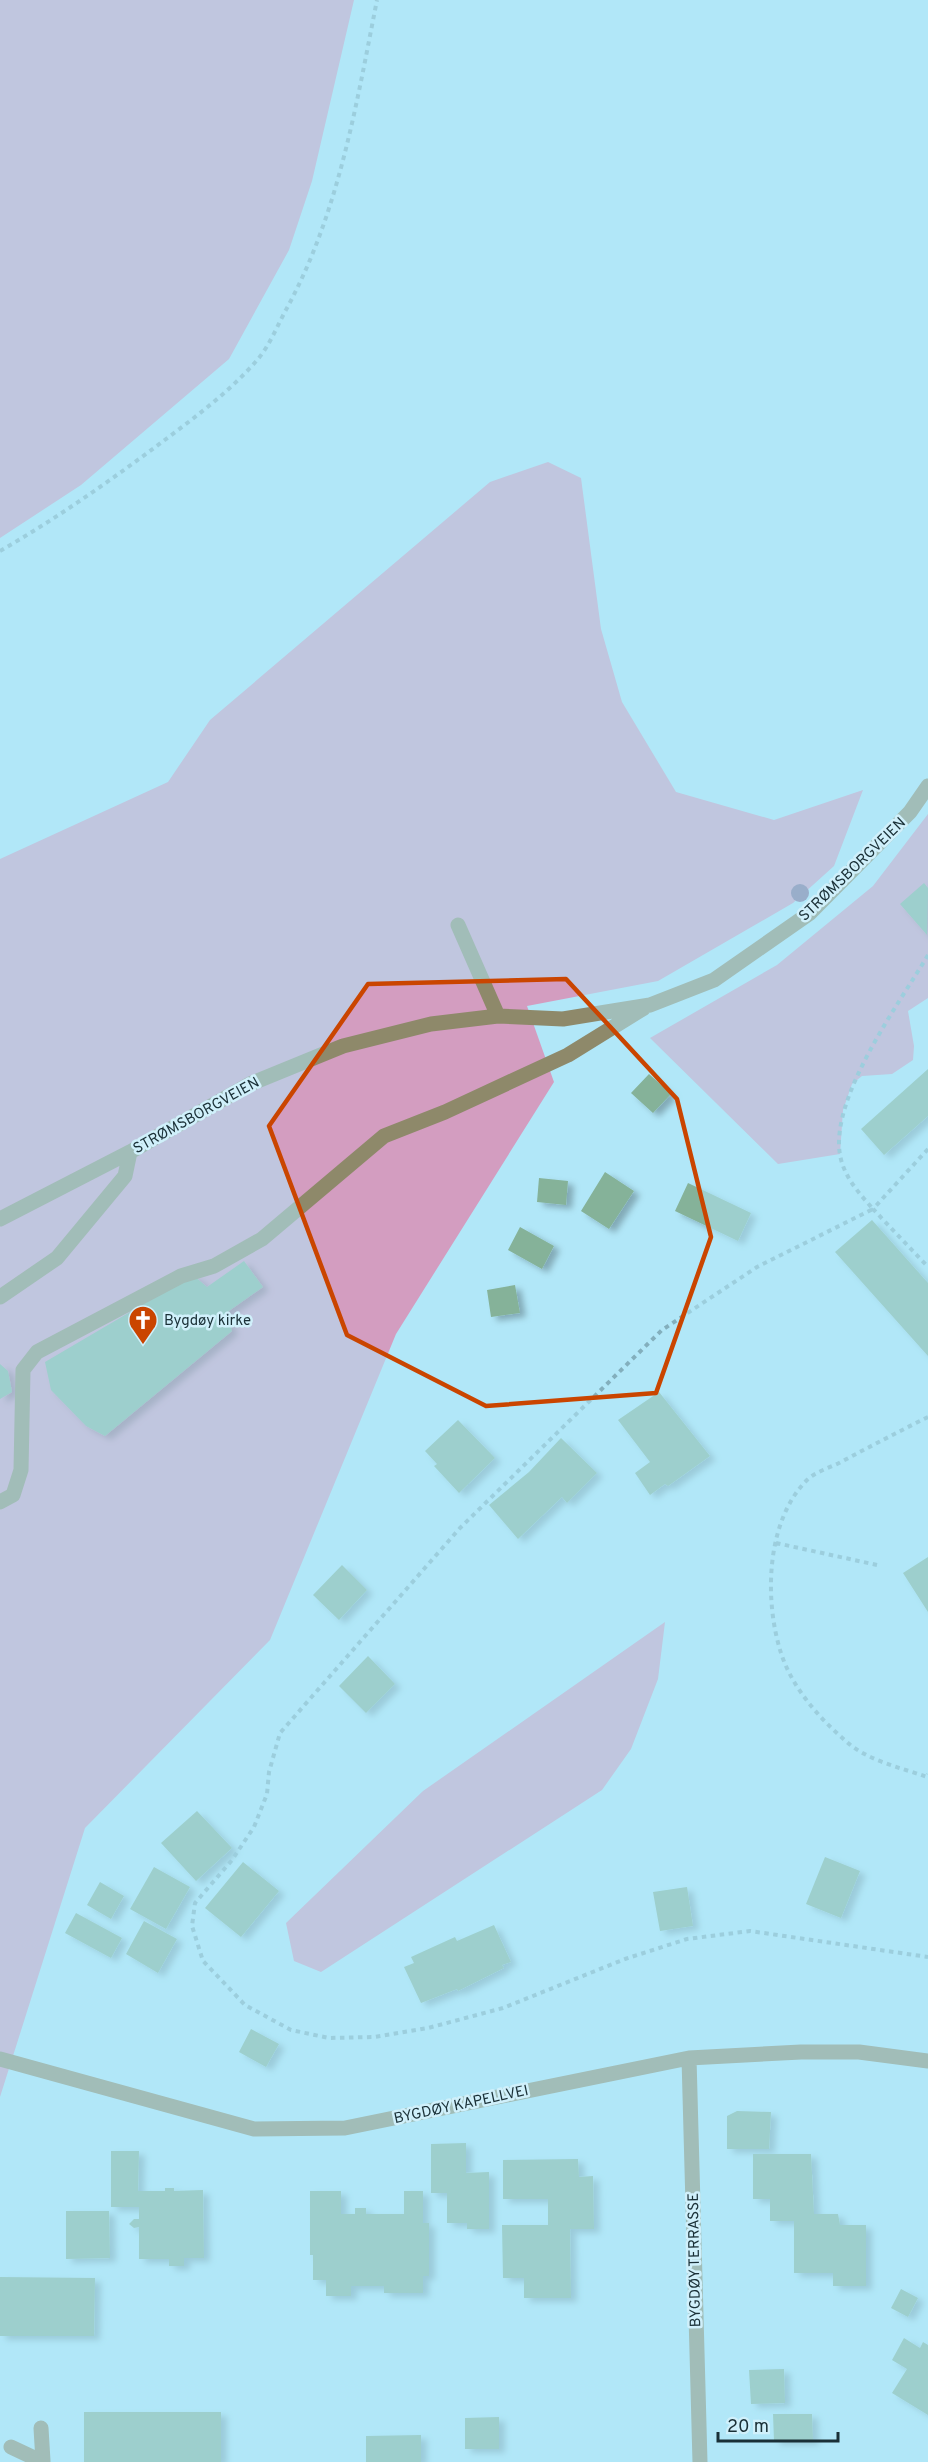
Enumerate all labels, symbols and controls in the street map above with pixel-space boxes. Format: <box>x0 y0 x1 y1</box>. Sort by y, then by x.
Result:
street label: STRØMSBORGVEIEN <box>796 814 911 926</box>
street label: STRØMSBORGVEIEN <box>130 1074 263 1159</box>
church icon: Bygdøy kirke <box>127 1304 159 1346</box>
place label: Bygdøy kirke <box>164 1312 251 1331</box>
street label: BYGDØY KAPELLVEI <box>392 2082 530 2129</box>
street label: BYGDØY TERRASSE <box>685 2193 706 2327</box>
scale bar <box>718 2405 838 2443</box>
text: 20 m <box>727 2416 769 2439</box>

